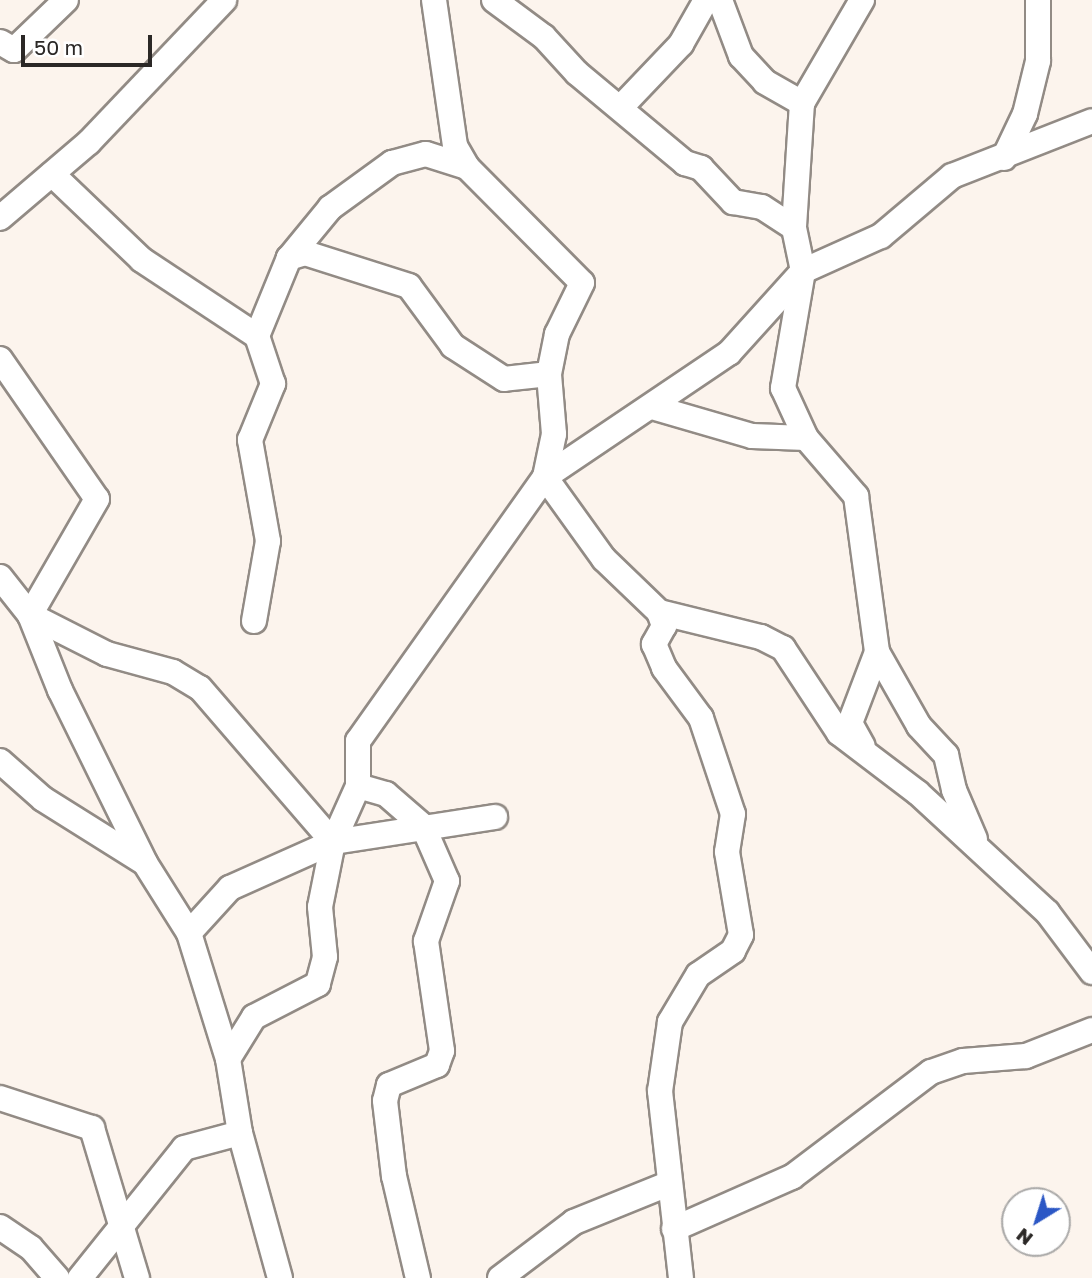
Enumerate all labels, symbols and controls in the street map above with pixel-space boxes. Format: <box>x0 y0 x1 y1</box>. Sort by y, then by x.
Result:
scale bar <box>24 21 156 65</box>
text: 50 m <box>34 34 83 60</box>
north arrow <box>1001 1187 1071 1257</box>
text: N <box>1011 1224 1037 1251</box>

